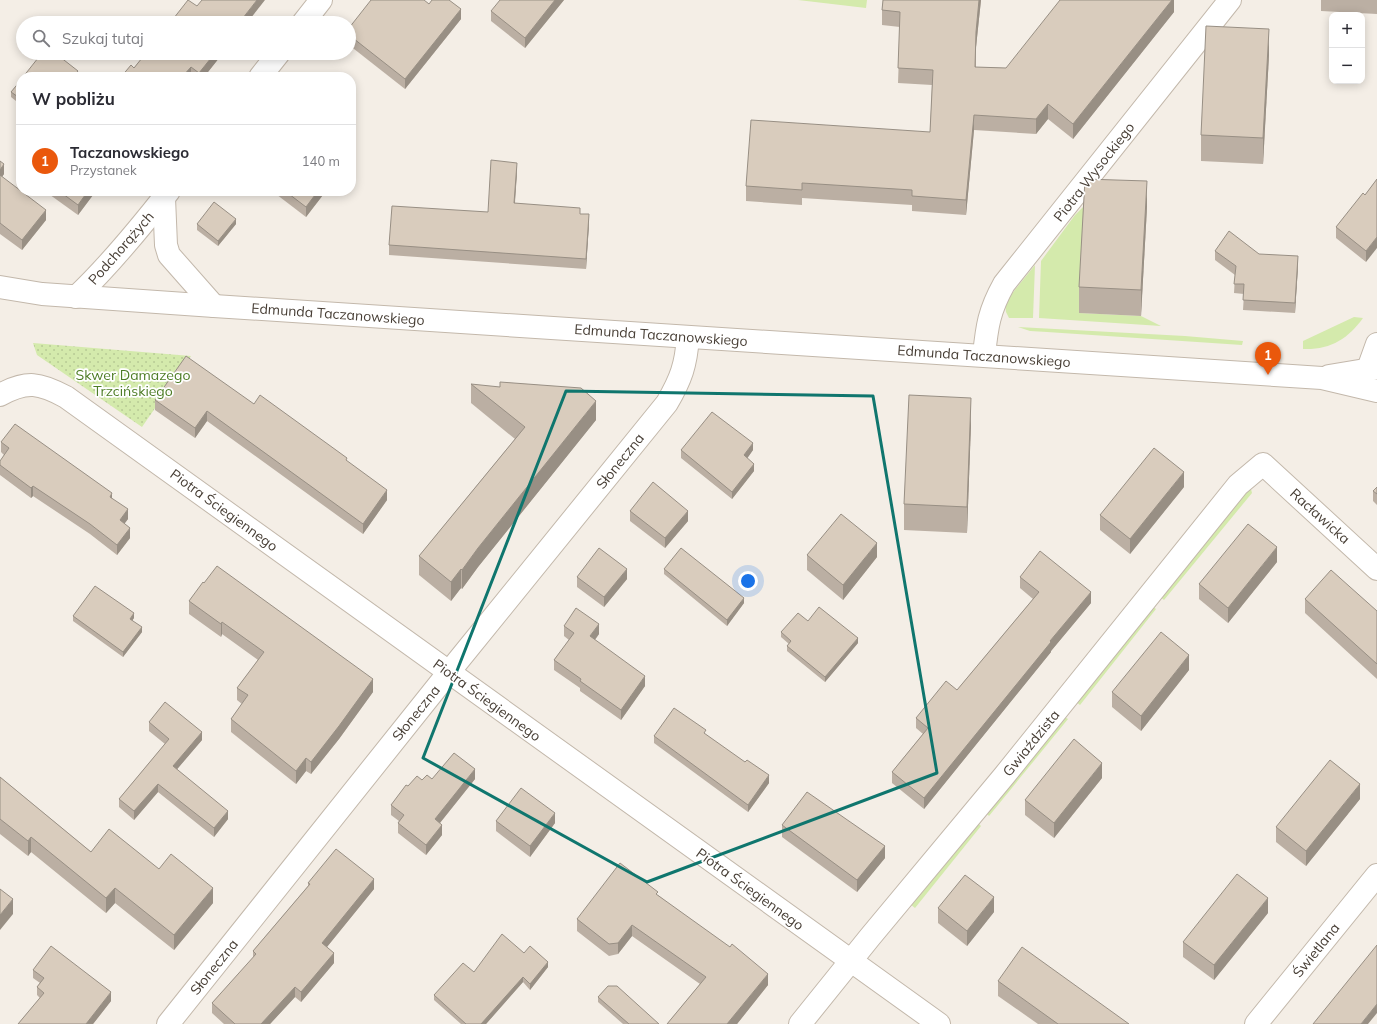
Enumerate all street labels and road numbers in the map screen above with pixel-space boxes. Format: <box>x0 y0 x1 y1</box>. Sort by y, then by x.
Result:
street label: Piotra Wysockiego <box>1050 119 1138 225</box>
street label: Podchorążych <box>84 208 158 288</box>
street label: Edmunda Taczanowskiego <box>251 299 425 329</box>
street label: Edmunda Taczanowskiego <box>574 320 748 350</box>
street label: Edmunda Taczanowskiego <box>897 341 1071 371</box>
street label: Słoneczna <box>592 429 648 493</box>
street label: Piotra Ściegiennego <box>167 465 281 555</box>
street label: Racławicka <box>1286 484 1354 548</box>
street label: Piotra Ściegiennego <box>430 655 544 745</box>
street label: Słoneczna <box>388 681 444 745</box>
street label: Gwiaździsta <box>999 706 1063 780</box>
street label: Piotra Ściegiennego <box>693 844 807 934</box>
street label: Świetlana <box>1289 919 1343 981</box>
street label: Słoneczna <box>186 935 242 999</box>

